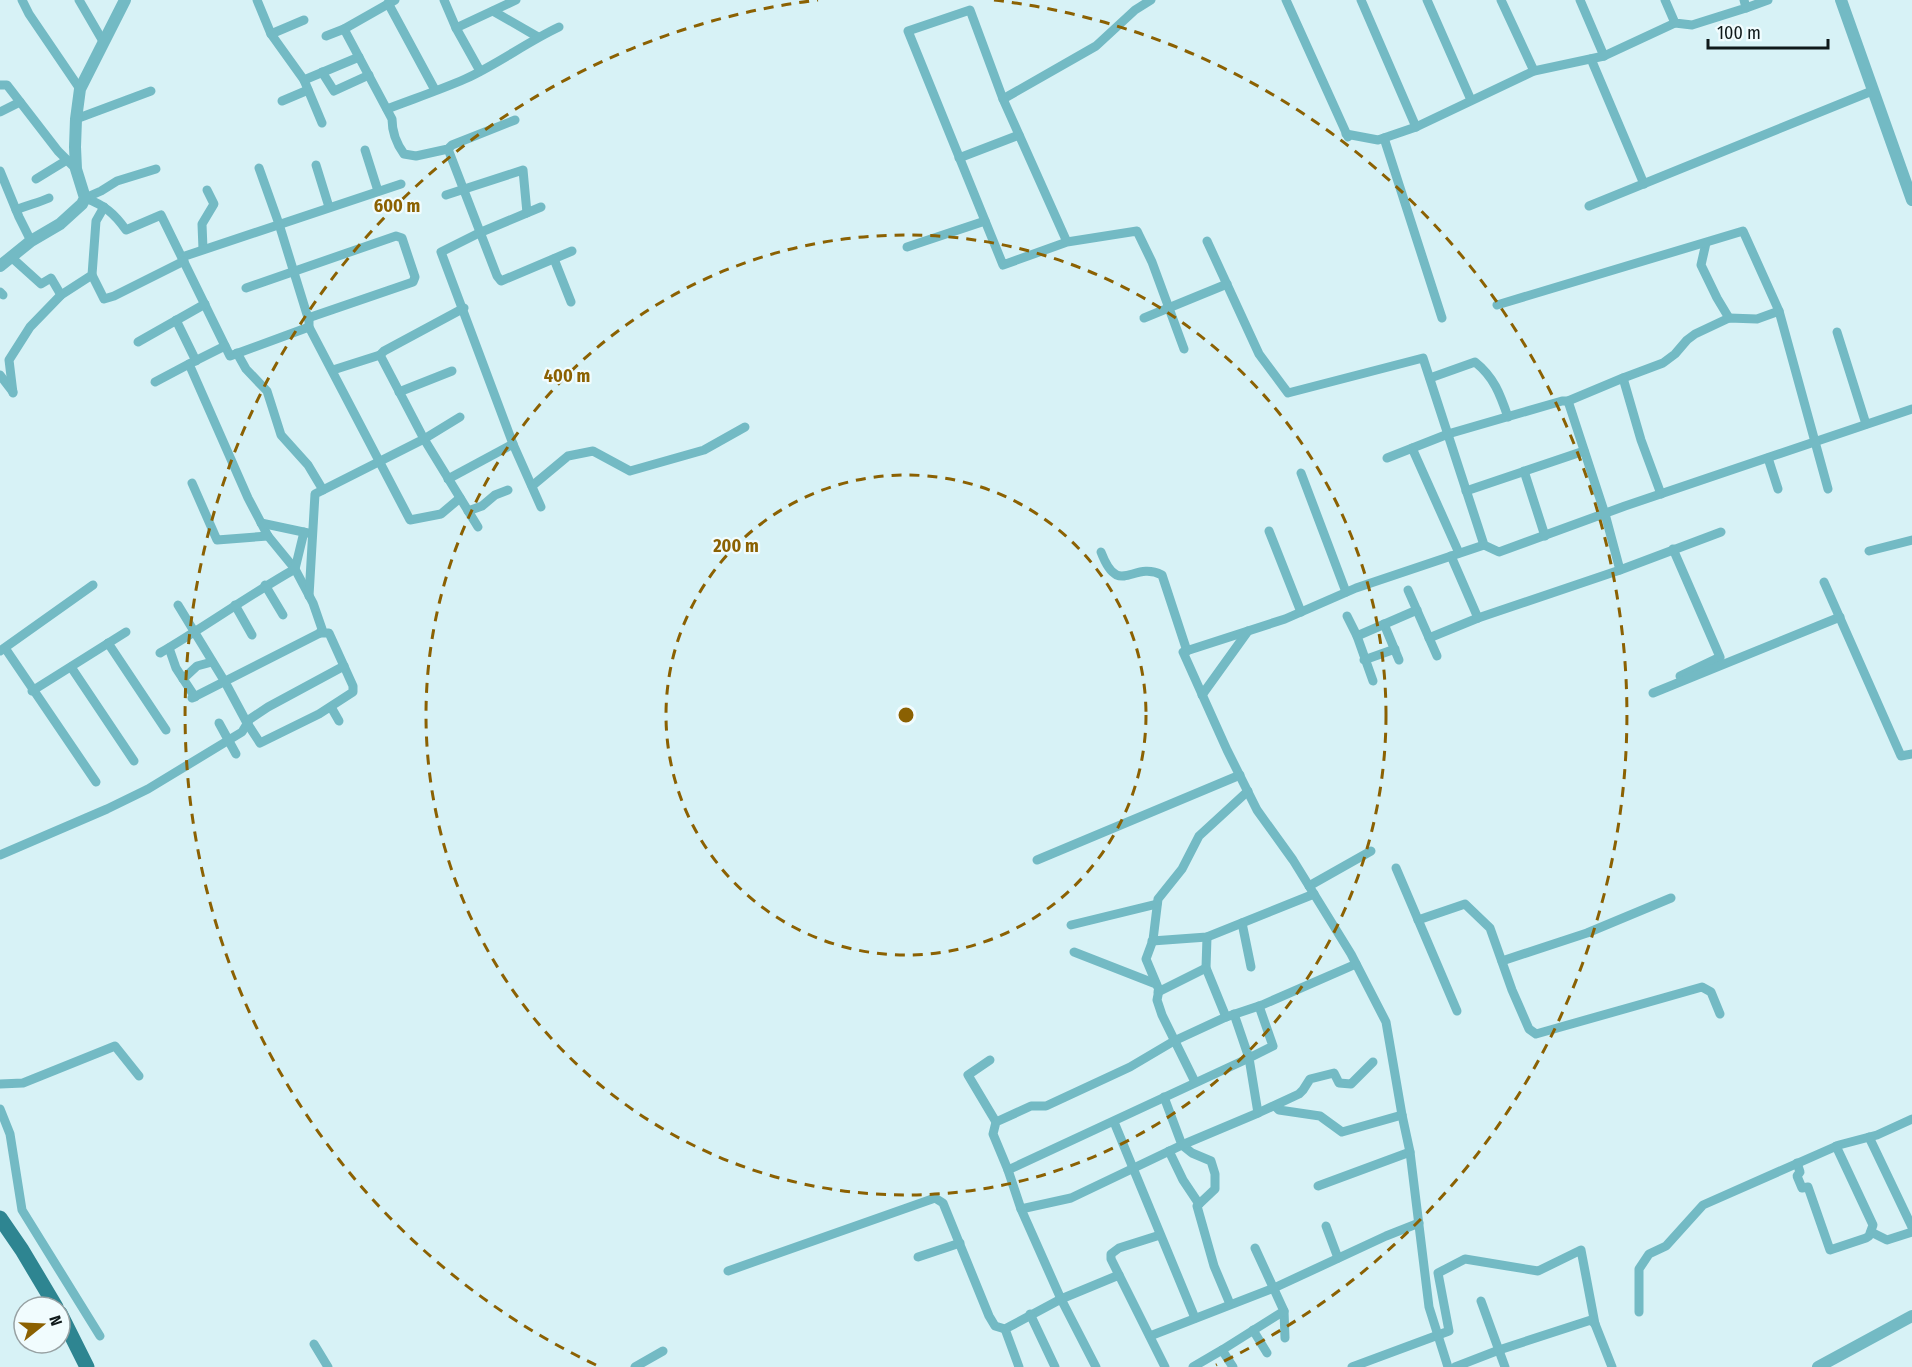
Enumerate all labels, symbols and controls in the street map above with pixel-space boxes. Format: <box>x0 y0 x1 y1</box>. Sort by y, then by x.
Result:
scale bar <box>1708 12 1828 50</box>
text: 100 m <box>1717 22 1761 44</box>
text: 600 m <box>374 195 420 217</box>
text: 400 m <box>544 365 590 387</box>
text: 200 m <box>712 535 759 557</box>
centre of rings <box>896 705 916 725</box>
north arrow <box>12 1295 72 1355</box>
text: N <box>45 1313 66 1328</box>

